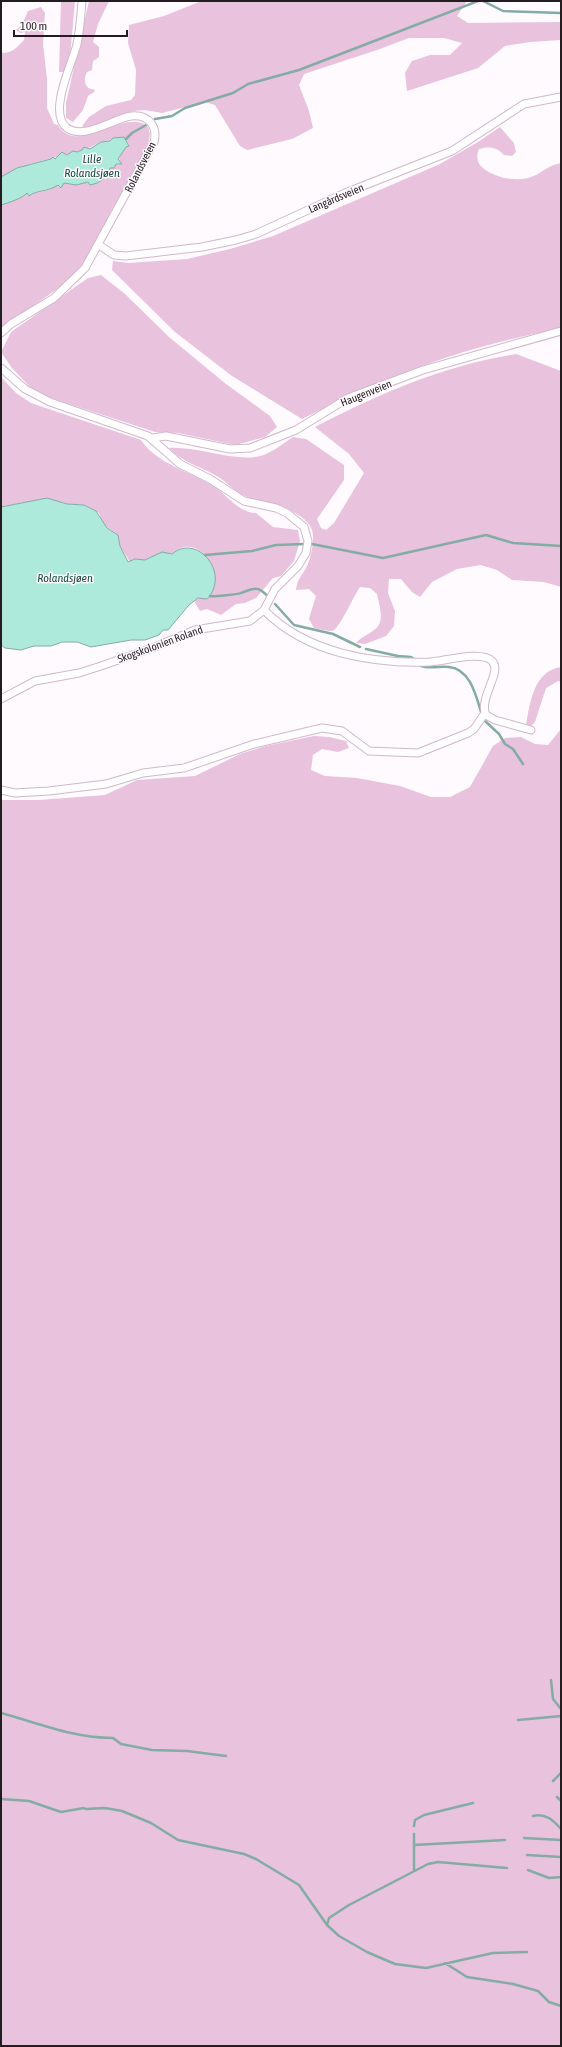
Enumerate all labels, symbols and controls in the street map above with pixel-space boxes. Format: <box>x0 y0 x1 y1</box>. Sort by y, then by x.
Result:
scale bar <box>14 12 127 38</box>
text: 100 m <box>20 19 47 33</box>
street label: Rolandsveien <box>122 140 158 194</box>
water label: Lille Rolandsjøen <box>64 152 120 180</box>
street label: Langårdsveien <box>307 181 365 215</box>
street label: Haugenveien <box>339 377 393 409</box>
water label: Rolandsjøen <box>37 571 93 585</box>
street label: Skogskolonien Roland <box>116 623 204 665</box>

